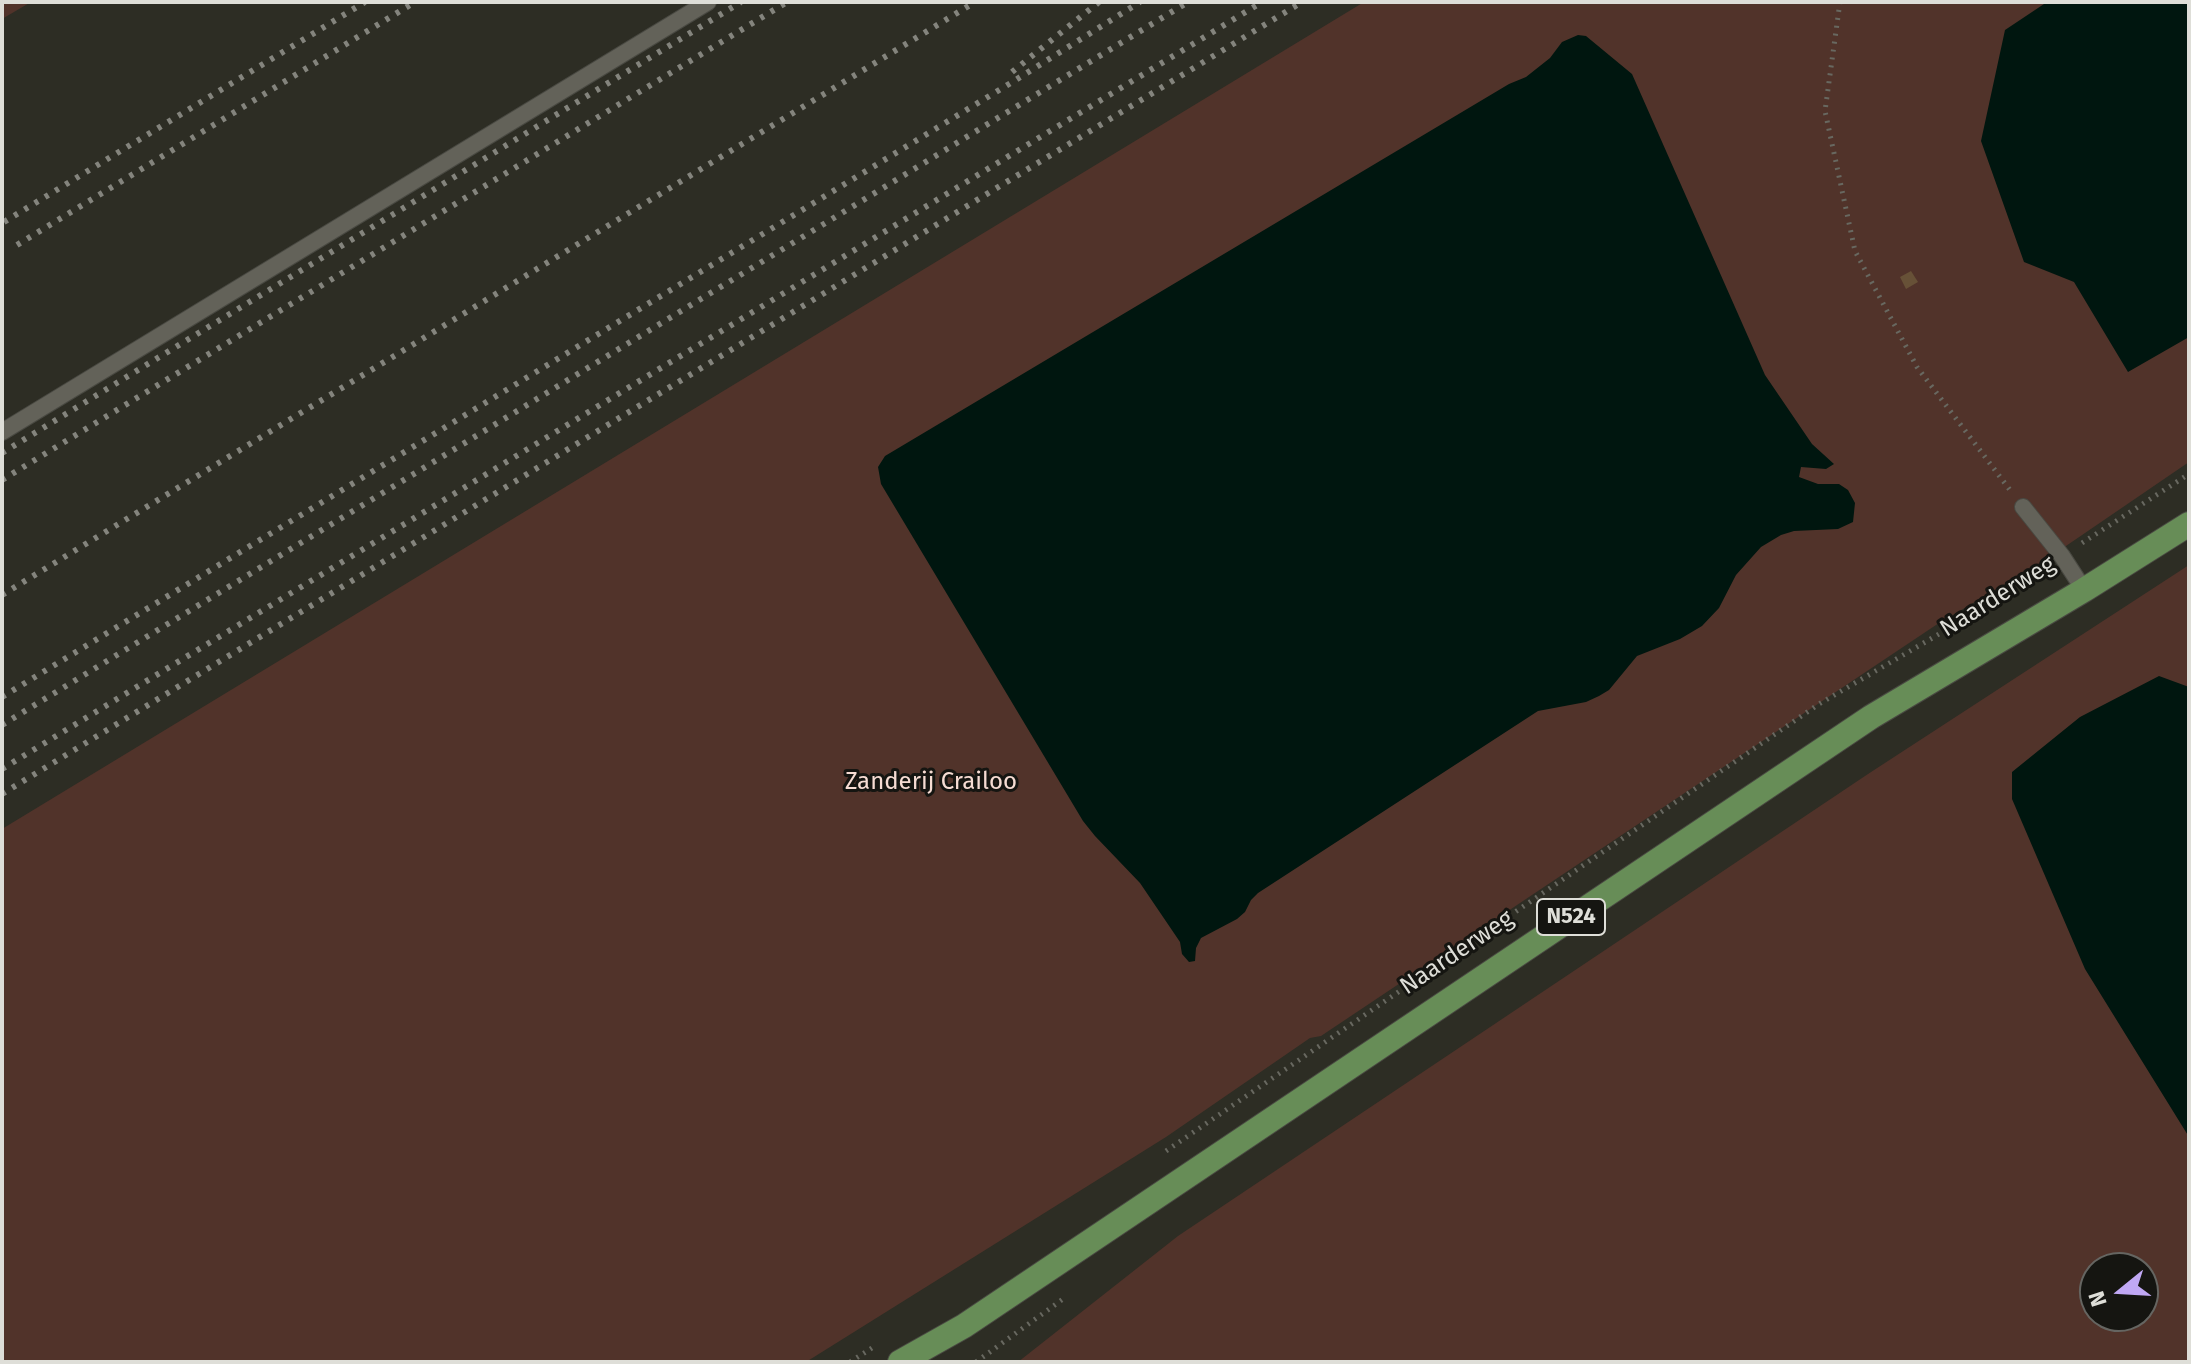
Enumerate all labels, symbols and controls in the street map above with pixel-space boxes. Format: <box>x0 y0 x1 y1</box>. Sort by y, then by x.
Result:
street label: Naarderweg <box>1935 550 2061 644</box>
park label: Zanderij Crailoo <box>845 768 1017 796</box>
road number: N524 <box>1537 899 1605 935</box>
street label: Naarderweg <box>1395 905 1519 1001</box>
north arrow <box>2079 1252 2159 1332</box>
text: N <box>2083 1288 2113 1310</box>

